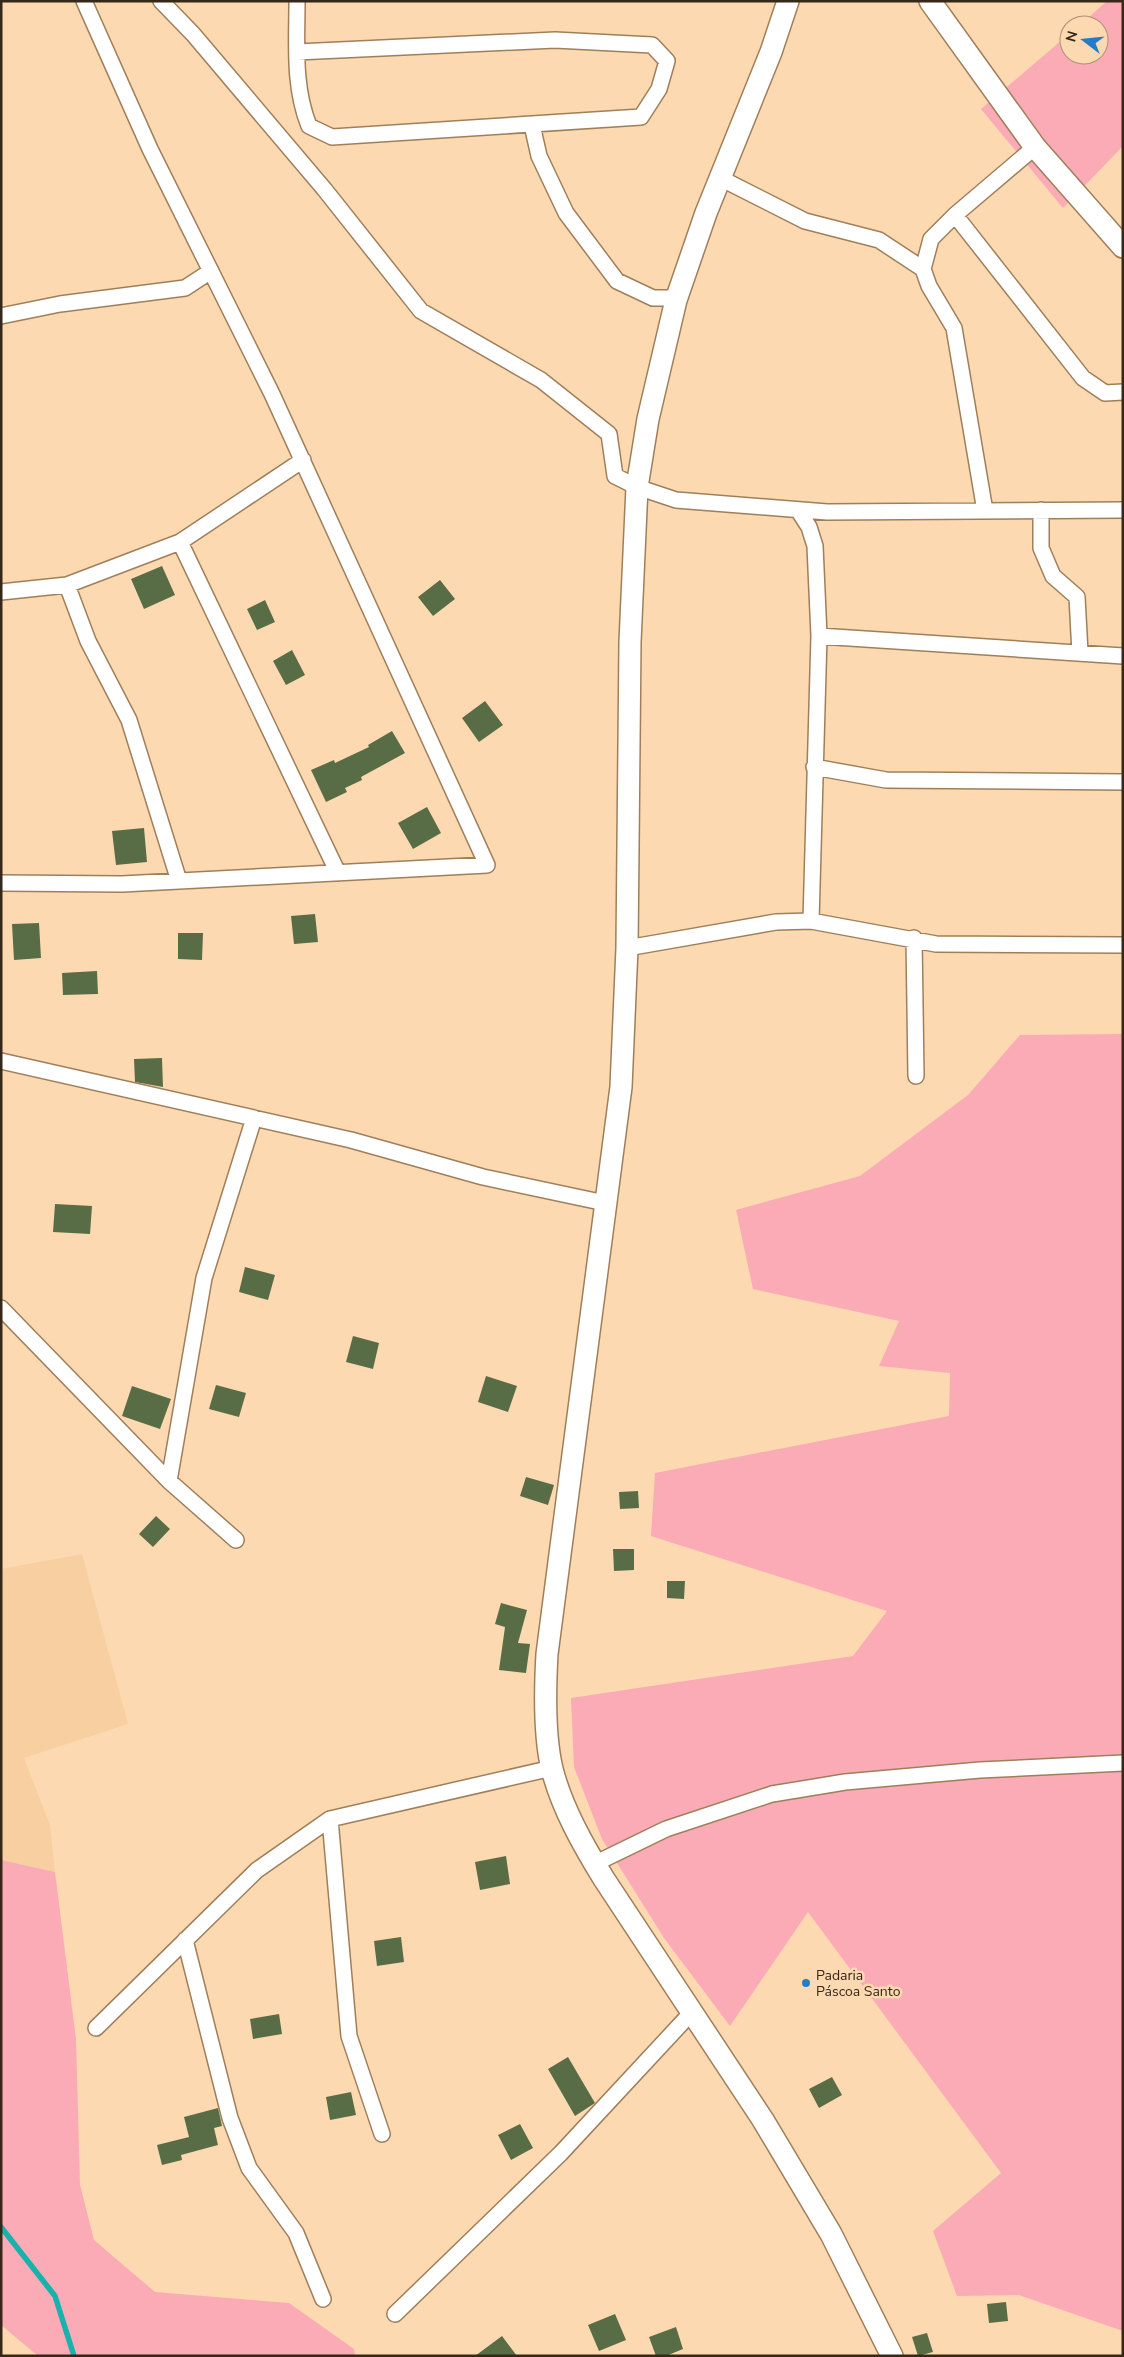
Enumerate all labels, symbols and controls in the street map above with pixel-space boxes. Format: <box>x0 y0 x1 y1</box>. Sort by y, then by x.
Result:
north arrow <box>1059 15 1109 65</box>
text: N <box>1061 29 1083 44</box>
place label: Padaria Páscoa Santo <box>816 1966 901 2001</box>
marker: Padaria Páscoa Santo <box>800 1977 812 1989</box>

